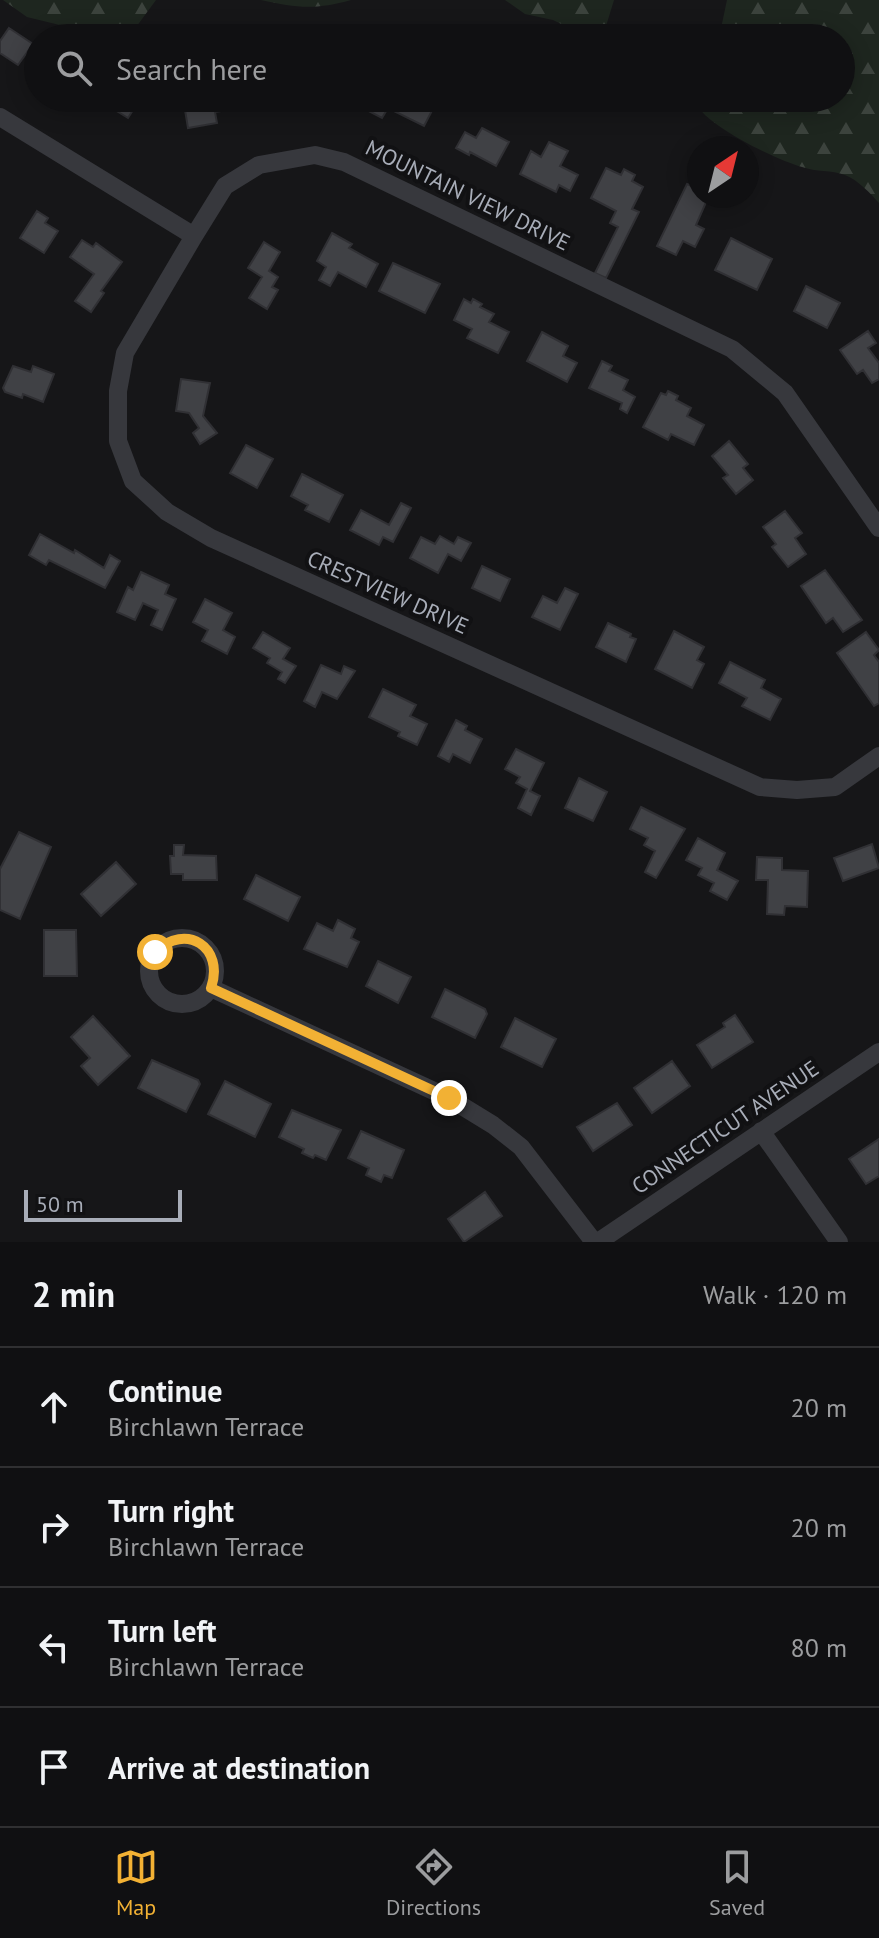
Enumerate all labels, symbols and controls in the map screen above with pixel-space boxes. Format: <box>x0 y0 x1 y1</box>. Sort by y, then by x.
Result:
search box <box>24 24 855 112</box>
icon: search <box>52 46 96 90</box>
text: Search here <box>116 49 267 88</box>
street label: MOUNTAIN VIEW DRIVE <box>361 133 575 257</box>
north arrow <box>687 136 759 208</box>
street label: CRESTVIEW DRIVE <box>303 544 473 640</box>
route start <box>137 934 173 970</box>
street label: CONNECTICUT AVENUE <box>626 1054 824 1200</box>
route end <box>431 1080 467 1116</box>
scale bar <box>24 1186 182 1222</box>
text: 50 m <box>36 1190 84 1218</box>
text: 2 min <box>32 1272 115 1316</box>
text: Walk · 120 m <box>703 1278 847 1311</box>
text: Continue <box>108 1371 222 1410</box>
icon: ahead <box>32 1385 76 1429</box>
text: 20 m <box>791 1391 847 1424</box>
text: Birchlawn Terrace <box>108 1410 304 1443</box>
text: Turn right <box>108 1491 234 1530</box>
icon: right <box>32 1505 76 1549</box>
text: 20 m <box>791 1511 847 1544</box>
text: Birchlawn Terrace <box>108 1530 304 1563</box>
text: Turn left <box>108 1611 216 1650</box>
icon: left <box>32 1625 76 1669</box>
text: 80 m <box>791 1631 847 1664</box>
text: Birchlawn Terrace <box>108 1650 304 1683</box>
icon: arrive <box>32 1745 76 1789</box>
text: Arrive at destination <box>108 1748 370 1787</box>
tab: Map <box>114 1845 158 1921</box>
tab: Directions <box>386 1845 481 1921</box>
tab: Saved <box>709 1845 765 1921</box>

